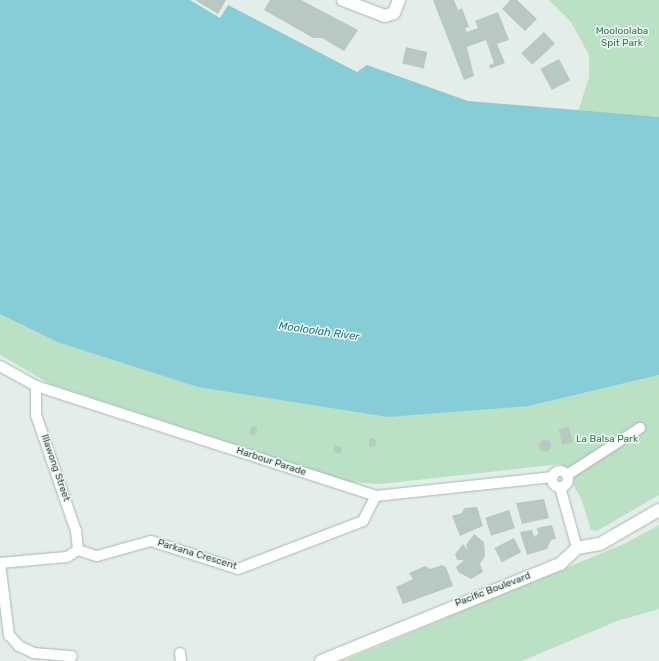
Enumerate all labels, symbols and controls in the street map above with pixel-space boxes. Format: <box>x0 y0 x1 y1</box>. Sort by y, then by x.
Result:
park label: Mooloolaba Spit Park <box>596 25 648 48</box>
water label: Mooloolah River <box>278 320 360 344</box>
street label: Illawong Street <box>38 433 72 503</box>
park label: La Balsa Park <box>576 434 638 446</box>
street label: Harbour Parade <box>234 445 308 479</box>
street label: Parkana Crescent <box>156 537 238 573</box>
street label: Pacific Boulevard <box>453 570 533 610</box>

